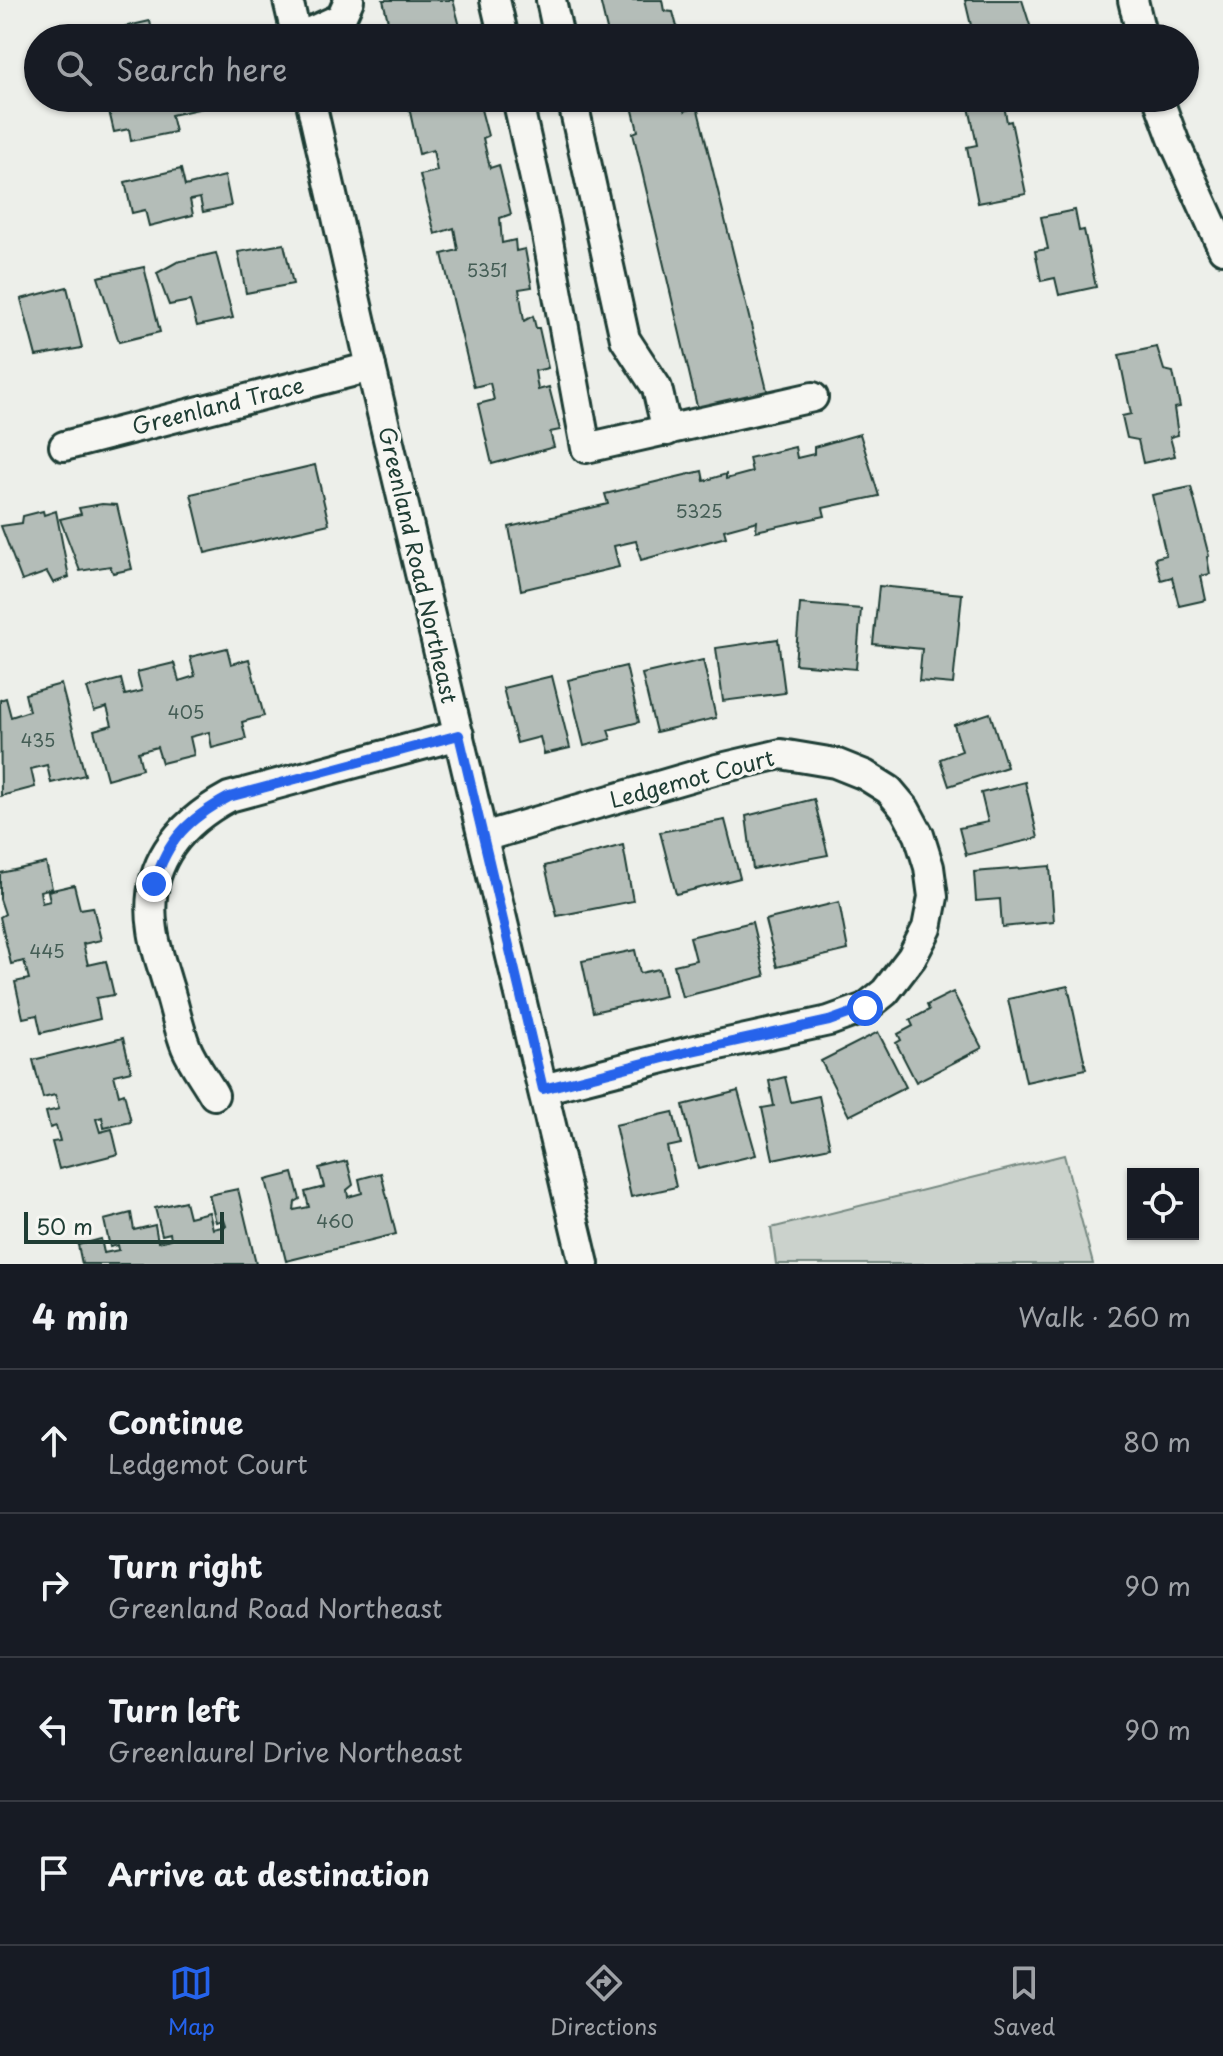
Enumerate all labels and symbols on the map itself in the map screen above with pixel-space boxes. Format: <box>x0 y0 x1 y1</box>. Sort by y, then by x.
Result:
house number: 5351 <box>467 256 507 283</box>
street label: Greenland Trace <box>128 367 307 442</box>
street label: Greenland Road Northeast <box>372 423 467 706</box>
house number: 5325 <box>675 497 723 524</box>
house number: 405 <box>168 698 204 725</box>
house number: 435 <box>21 726 55 753</box>
street label: Ledgemot Court <box>606 740 777 815</box>
route end <box>136 866 172 902</box>
house number: 445 <box>30 937 64 964</box>
route start <box>847 990 883 1026</box>
house number: 460 <box>316 1207 354 1234</box>
scale bar <box>24 1208 224 1244</box>

